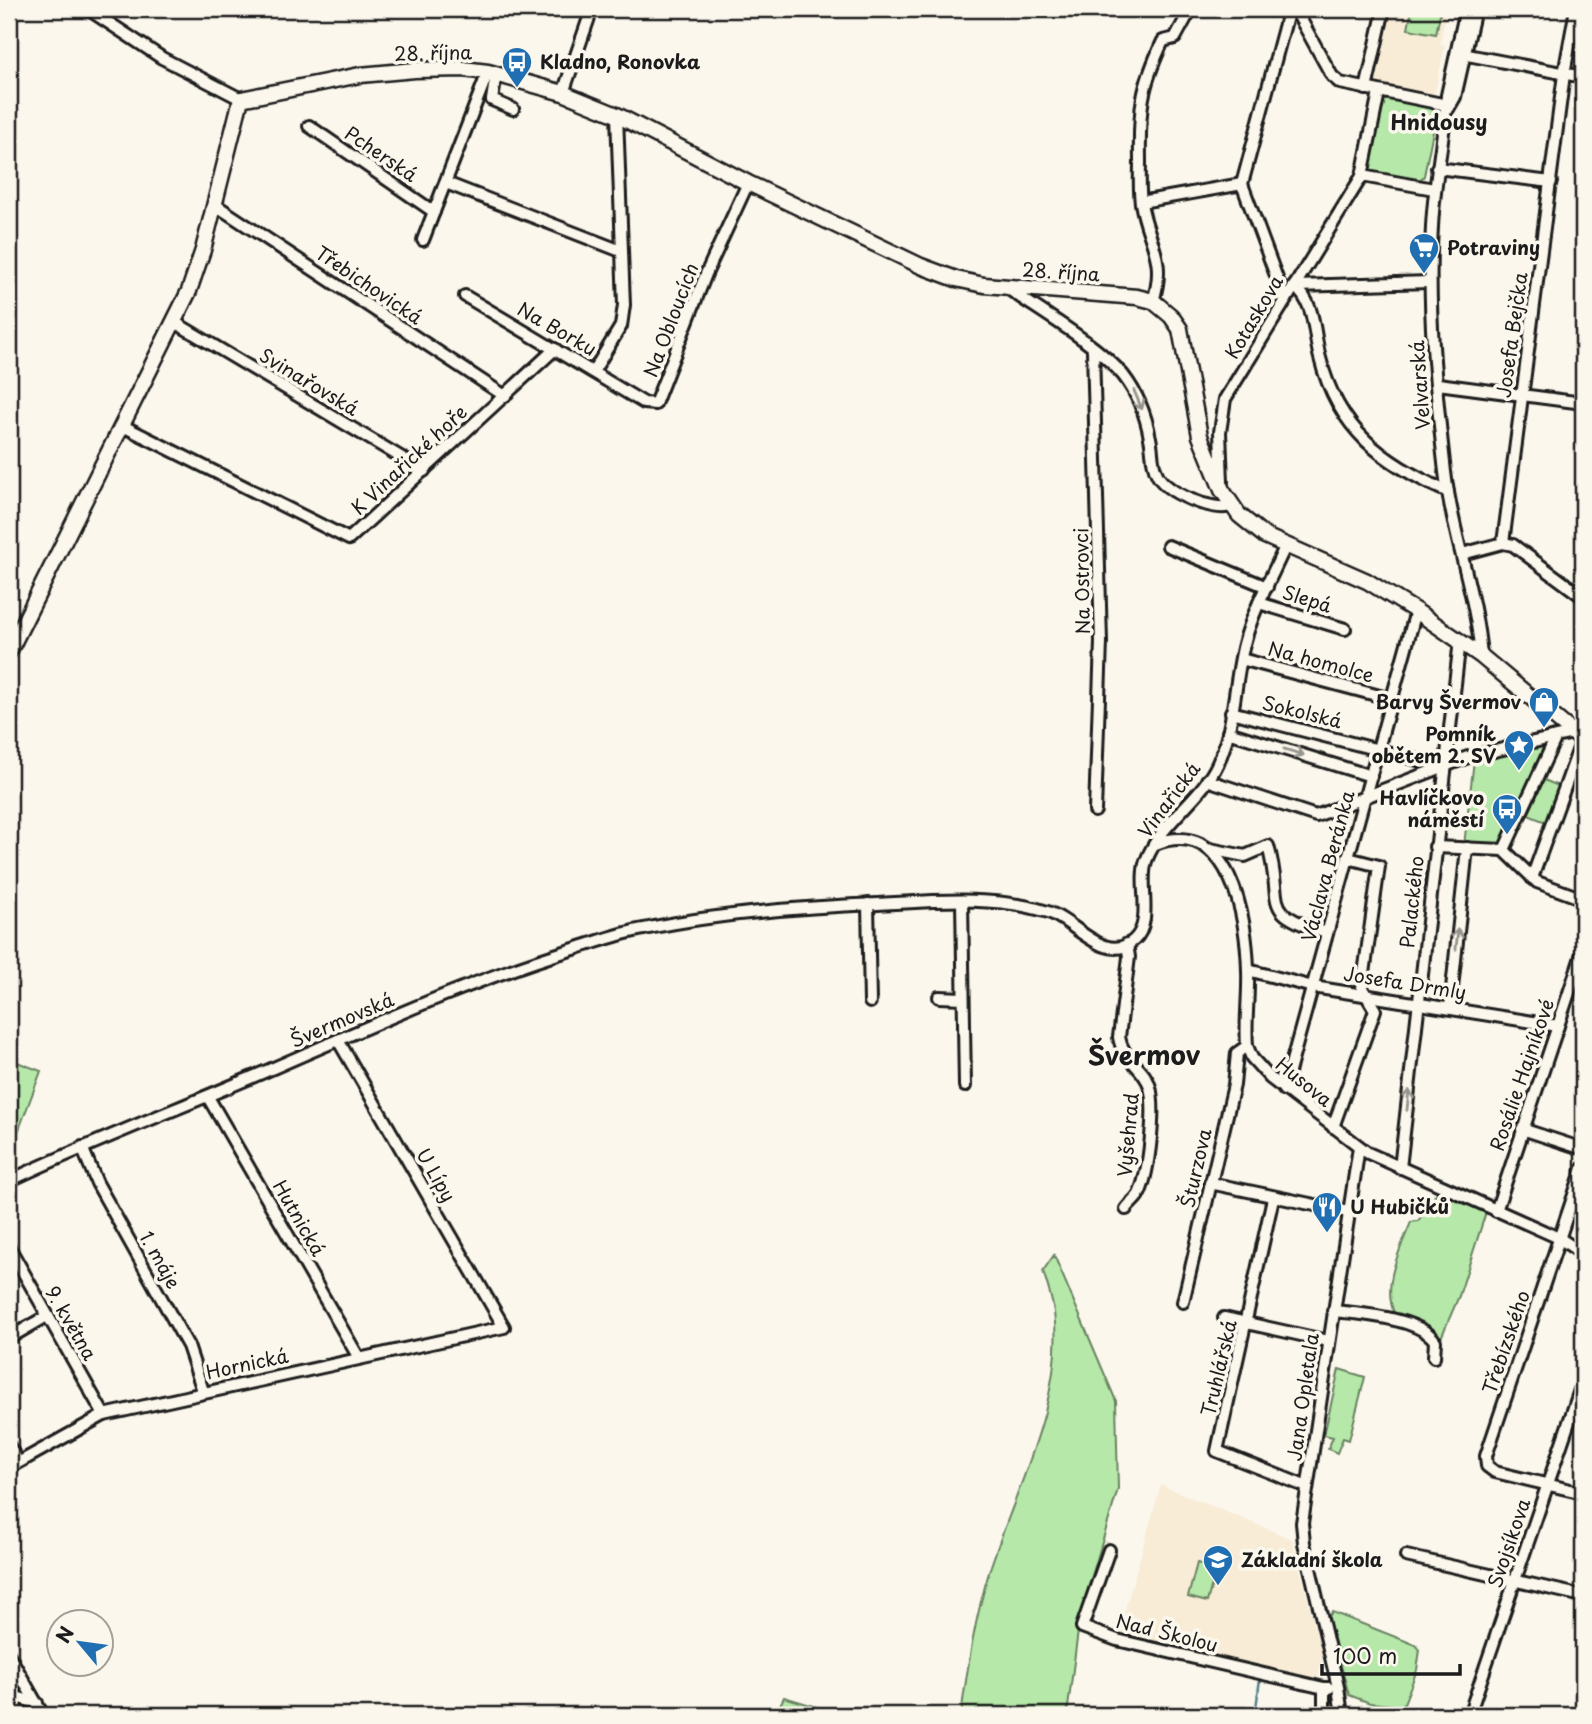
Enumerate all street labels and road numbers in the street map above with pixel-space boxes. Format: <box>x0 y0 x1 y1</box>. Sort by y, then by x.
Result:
street label: 28. října <box>394 37 472 67</box>
street label: Pcherská <box>340 119 424 188</box>
street label: Třebichovická <box>310 238 429 330</box>
street label: 28. října <box>1021 254 1101 288</box>
street label: Na Obloucích <box>635 258 705 381</box>
street label: Kotaskova <box>1217 269 1289 364</box>
street label: Josefa Bejčka <box>1488 270 1534 399</box>
street label: Na Borku <box>513 294 602 362</box>
street label: Velvarská <box>1402 339 1436 431</box>
street label: Svinařovská <box>255 340 365 422</box>
street label: K Vinařické hoře <box>344 398 473 521</box>
street label: Na Ostrovci <box>1066 528 1096 635</box>
street label: Slepá <box>1279 577 1336 619</box>
street label: Na homolce <box>1265 633 1377 689</box>
street label: Sokolská <box>1259 688 1345 734</box>
street label: Vinařická <box>1130 755 1206 843</box>
street label: Václava Beránka <box>1293 787 1361 944</box>
street label: Palackého <box>1392 854 1430 950</box>
street label: Josefa Drmly <box>1342 958 1469 1006</box>
street label: Švermovská <box>286 985 398 1053</box>
street label: Rosálie Hajníkové <box>1482 995 1560 1154</box>
street label: Husova <box>1270 1050 1339 1113</box>
street label: Vyšehrad <box>1109 1091 1145 1178</box>
street label: Šturzova <box>1172 1125 1218 1210</box>
street label: U Lípy <box>410 1142 463 1207</box>
street label: Hutnická <box>267 1174 333 1261</box>
street label: 1. máje <box>134 1226 188 1294</box>
street label: 9. května <box>39 1280 105 1365</box>
street label: Třebízského <box>1474 1286 1536 1397</box>
street label: Truhlářská <box>1193 1317 1243 1419</box>
street label: Jana Opletala <box>1279 1331 1325 1463</box>
street label: Hornická <box>203 1341 291 1385</box>
street label: Svojsíkova <box>1480 1494 1537 1591</box>
street label: Nad Školou <box>1113 1606 1221 1658</box>

